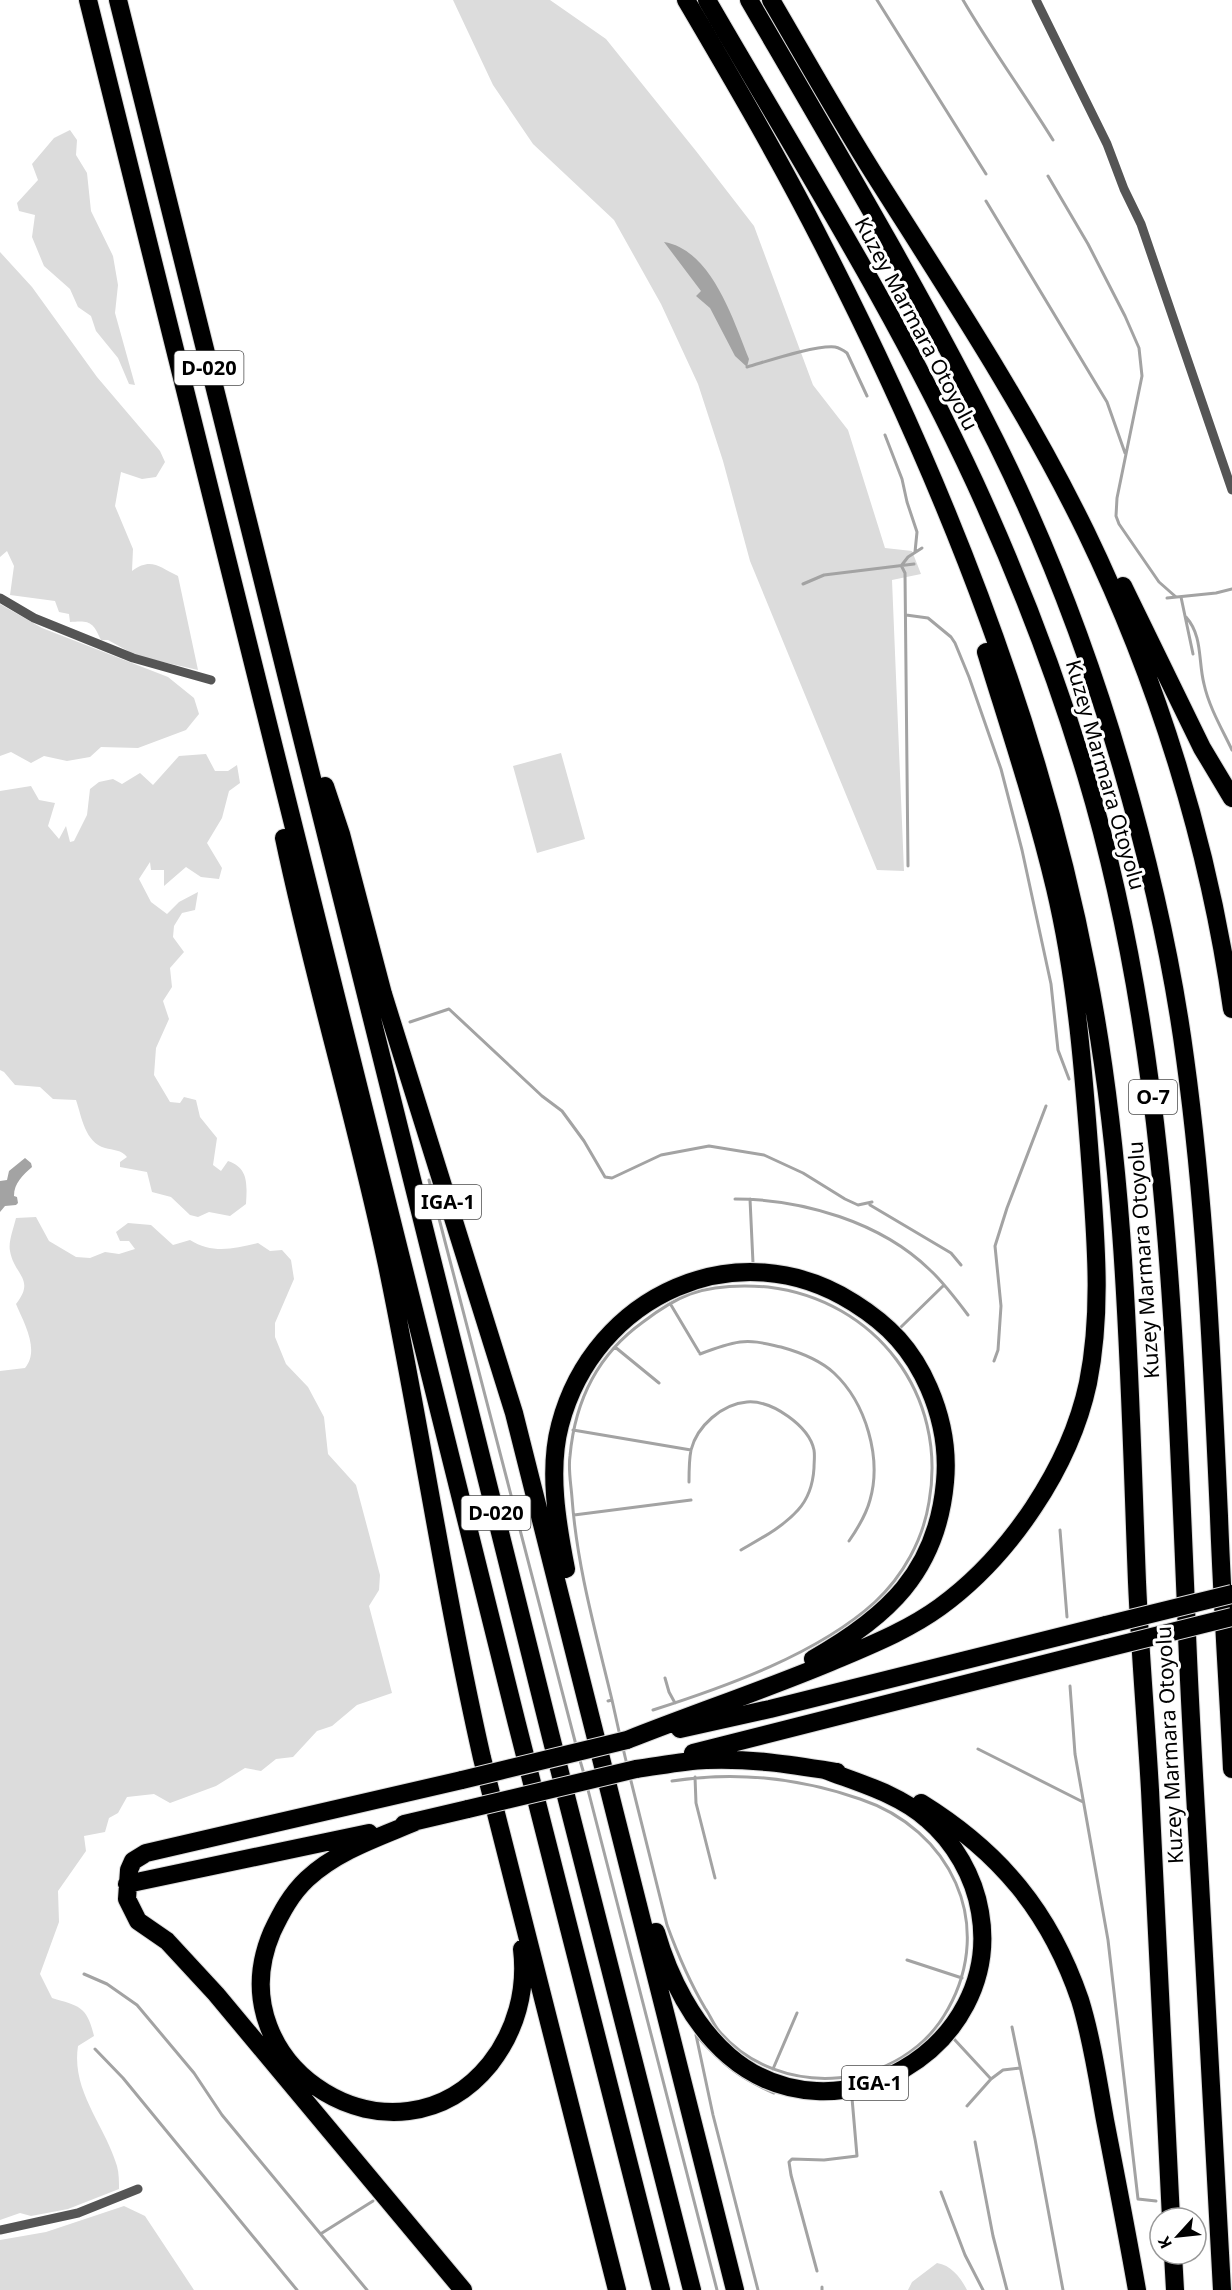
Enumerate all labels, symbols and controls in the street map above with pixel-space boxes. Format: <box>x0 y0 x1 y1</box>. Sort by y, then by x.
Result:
street label: Kuzey Marmara Otoyolu <box>849 212 985 435</box>
road number: D-020 <box>174 351 244 385</box>
street label: Kuzey Marmara Otoyolu <box>1060 657 1152 893</box>
road number: O-7 <box>1129 1080 1177 1114</box>
street label: Kuzey Marmara Otoyolu <box>1121 1140 1165 1380</box>
road number: IGA-1 <box>415 1185 481 1219</box>
road number: D-020 <box>462 1496 530 1530</box>
street label: Kuzey Marmara Otoyolu <box>1149 1626 1189 1865</box>
road number: IGA-1 <box>842 2066 908 2100</box>
north arrow <box>1148 2206 1208 2266</box>
text: K <box>1152 2233 1177 2253</box>

